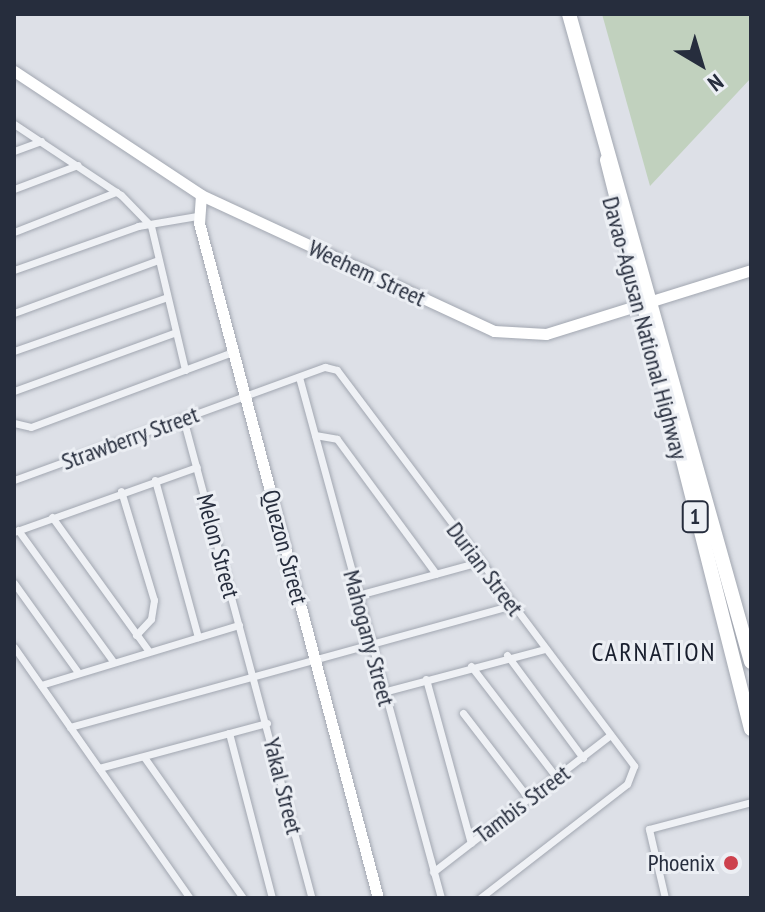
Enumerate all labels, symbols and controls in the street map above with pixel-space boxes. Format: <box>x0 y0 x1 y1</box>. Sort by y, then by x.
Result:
north arrow <box>661 24 741 104</box>
text: N <box>702 68 729 98</box>
street label: Davao-Agusan National Highway <box>596 193 694 463</box>
street label: Weehem Street <box>304 233 430 313</box>
street label: Strawberry Street <box>57 400 203 476</box>
street label: Quezon Street <box>256 487 314 607</box>
street label: Melon Street <box>190 491 246 601</box>
road number: 1 <box>681 499 709 535</box>
street label: Durian Street <box>440 517 530 621</box>
street label: Mahogany Street <box>337 567 401 709</box>
district label: CARNATION <box>592 636 716 668</box>
street label: Yakal Street <box>257 735 309 837</box>
street label: Tambis Street <box>468 759 576 849</box>
place label: Phoenix <box>648 849 715 877</box>
marker: Phoenix <box>722 854 740 872</box>

